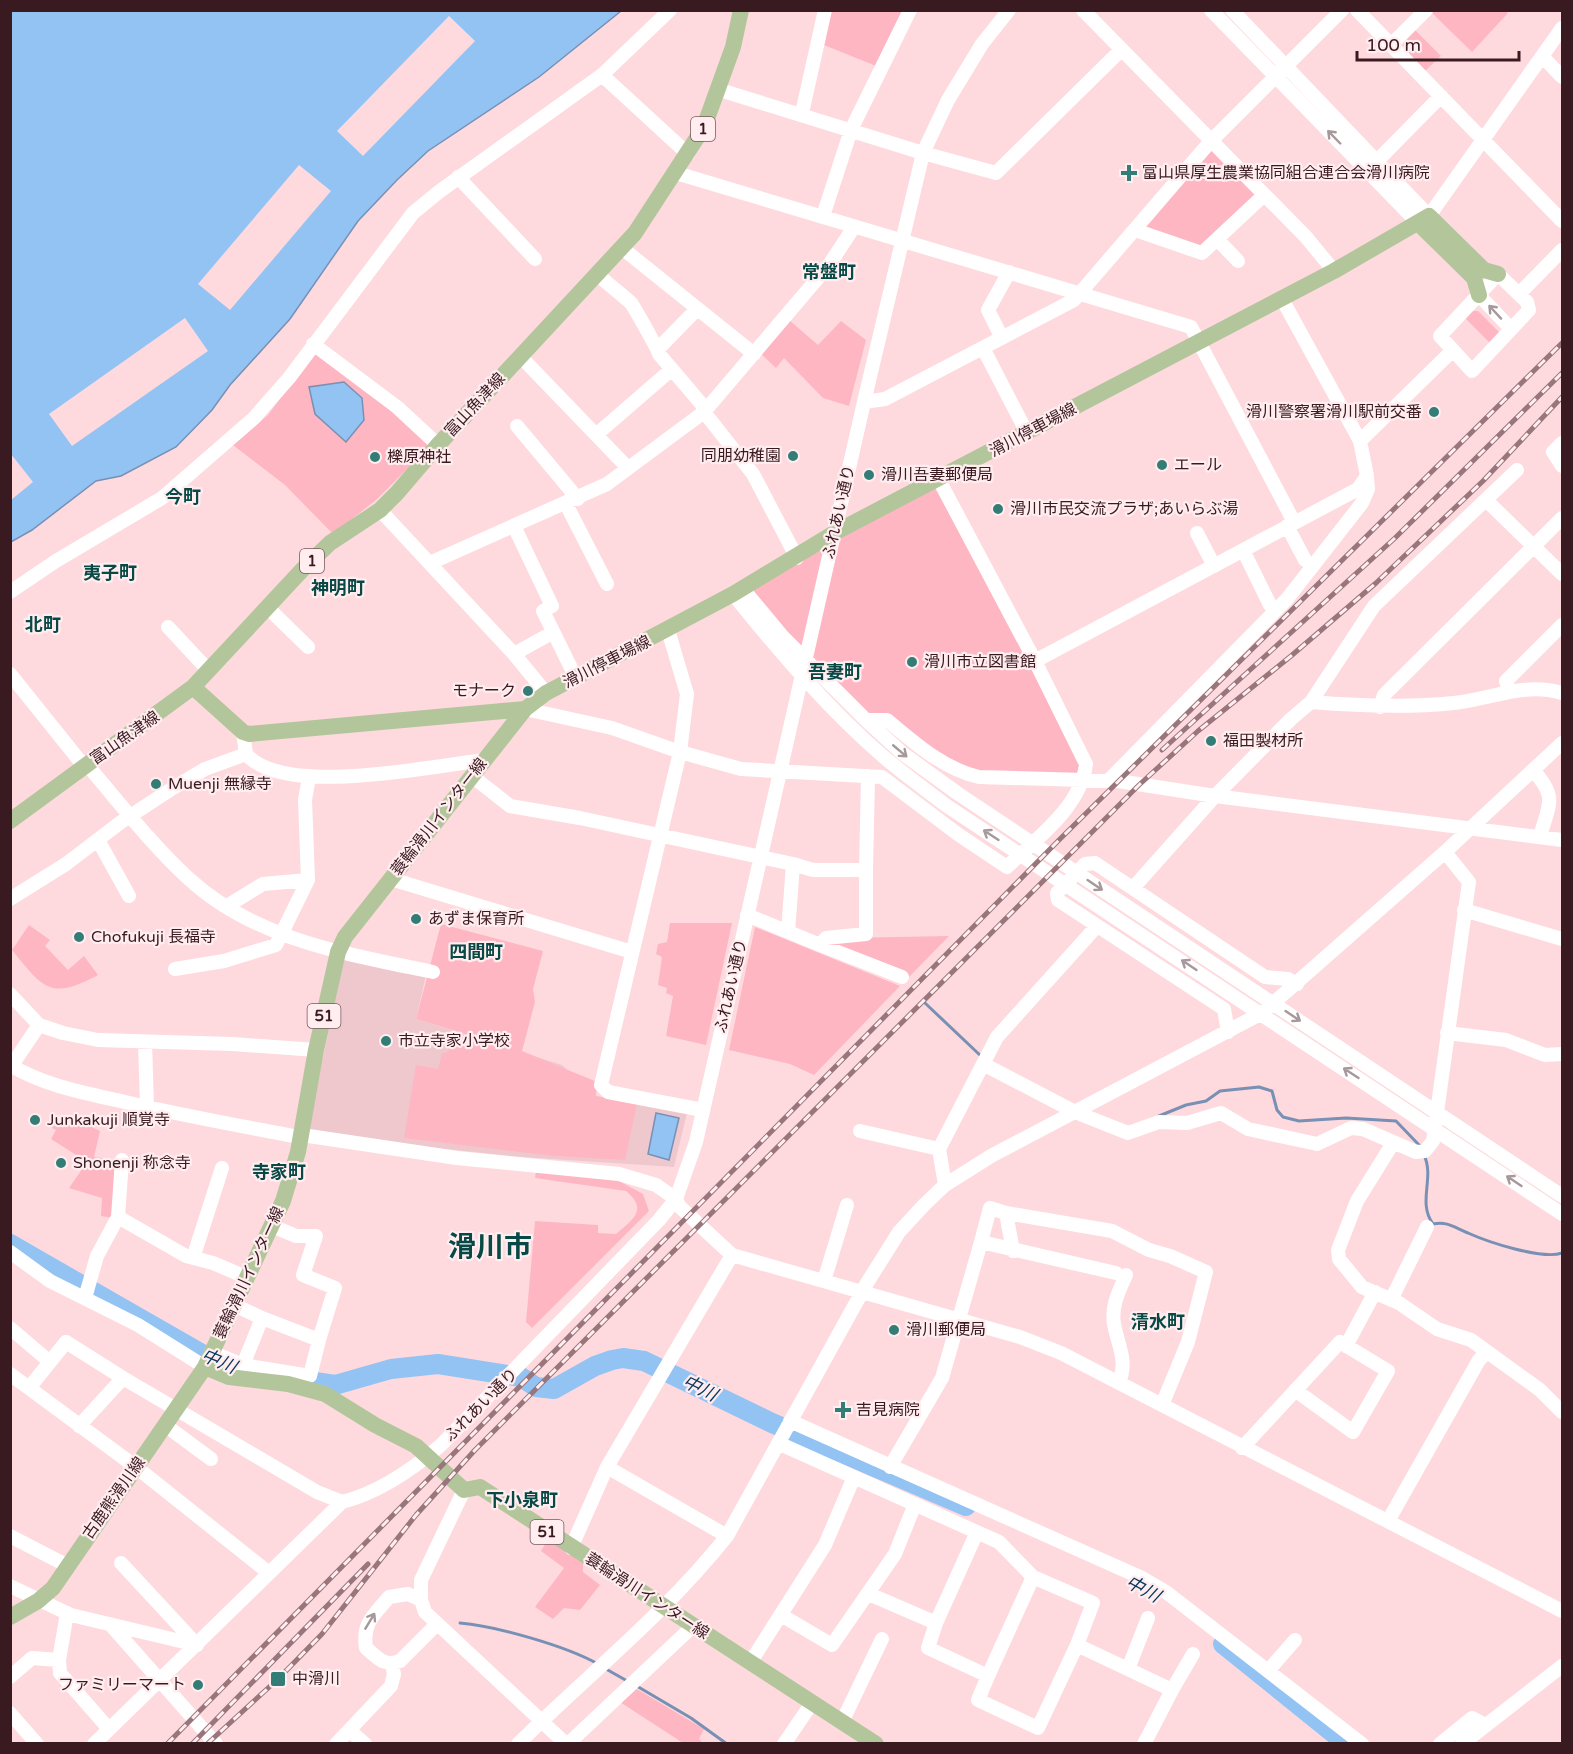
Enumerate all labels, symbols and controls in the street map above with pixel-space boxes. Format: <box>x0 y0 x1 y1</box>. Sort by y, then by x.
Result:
scale bar <box>1357 24 1519 62</box>
text: 100 m <box>1366 34 1421 56</box>
road number: 1 <box>691 117 715 141</box>
one-way arrow <box>1327 129 1342 144</box>
place label: 富山県厚生農業協同組合連合会滑川病院 <box>1142 163 1430 183</box>
marker: 富山県厚生農業協同組合連合会滑川病院 <box>1120 164 1138 182</box>
district label: 常盤町 <box>802 261 856 283</box>
one-way arrow <box>1488 305 1502 320</box>
street label: 富山魚津線 <box>440 369 510 441</box>
street label: 滑川停車場線 <box>986 399 1080 461</box>
place label: 滑川警察署滑川駅前交番 <box>1246 402 1422 422</box>
marker: 滑川警察署滑川駅前交番 <box>1427 405 1441 419</box>
place label: 同朋幼稚園 <box>701 446 781 466</box>
place label: 櫟原神社 <box>387 447 451 467</box>
marker: 同朋幼稚園 <box>786 449 800 463</box>
marker: 櫟原神社 <box>368 450 382 464</box>
place label: エール <box>1174 455 1222 475</box>
marker: エール <box>1155 458 1169 472</box>
street label: ふれあい通り <box>818 463 860 561</box>
place label: 滑川吾妻郵便局 <box>881 465 993 485</box>
marker: 滑川吾妻郵便局 <box>862 468 876 482</box>
district label: 今町 <box>165 486 201 508</box>
place label: 滑川市民交流プラザ;あいらぶ湯 <box>1010 499 1238 519</box>
marker: 滑川市民交流プラザ;あいらぶ湯 <box>991 502 1005 516</box>
road number: 1 <box>300 549 324 573</box>
district label: 夷子町 <box>83 562 137 584</box>
district label: 神明町 <box>311 577 365 599</box>
district label: 北町 <box>25 614 61 636</box>
street label: 滑川停車場線 <box>560 631 654 693</box>
place label: 滑川市立図書館 <box>924 652 1036 672</box>
marker: 滑川市立図書館 <box>905 655 919 669</box>
district label: 吾妻町 <box>808 661 862 683</box>
place label: モナーク <box>452 681 516 701</box>
marker: モナーク <box>521 684 535 698</box>
street label: 富山魚津線 <box>86 707 164 769</box>
place label: 福田製材所 <box>1223 731 1303 751</box>
marker: 福田製材所 <box>1204 734 1218 748</box>
one-way arrow <box>892 744 907 758</box>
street label: 蓑輪滑川インター線 <box>387 754 491 880</box>
place label: Muenji 無縁寺 <box>168 774 272 794</box>
marker: Muenji 無縁寺 <box>149 777 163 791</box>
one-way arrow <box>983 828 1000 841</box>
one-way arrow <box>1087 879 1103 891</box>
place label: あずま保育所 <box>428 909 524 929</box>
marker: あずま保育所 <box>409 912 423 926</box>
place label: Chofukuji 長福寺 <box>91 927 216 947</box>
marker: Chofukuji 長福寺 <box>72 930 86 944</box>
street label: ふれあい通り <box>710 937 752 1035</box>
district label: 四間町 <box>449 941 503 963</box>
one-way arrow <box>1181 959 1198 971</box>
road number: 51 <box>308 1004 340 1028</box>
one-way arrow <box>1284 1010 1301 1022</box>
place label: 市立寺家小学校 <box>398 1031 510 1051</box>
marker: 市立寺家小学校 <box>379 1034 393 1048</box>
one-way arrow <box>1343 1067 1360 1080</box>
place label: Junkakuji 順覚寺 <box>47 1110 170 1130</box>
marker: Junkakuji 順覚寺 <box>28 1113 42 1127</box>
place label: Shonenji 称念寺 <box>73 1153 191 1173</box>
marker: Shonenji 称念寺 <box>54 1156 68 1170</box>
district label: 寺家町 <box>252 1161 306 1183</box>
one-way arrow <box>1506 1175 1523 1187</box>
street label: 蓑輪滑川インター線 <box>210 1204 288 1342</box>
district label: 滑川市 <box>448 1230 532 1264</box>
district label: 清水町 <box>1131 1311 1185 1333</box>
place label: 滑川郵便局 <box>906 1320 986 1340</box>
marker: 滑川郵便局 <box>887 1323 901 1337</box>
water label: 中川 <box>198 1344 242 1379</box>
street label: ふれあい通り <box>440 1364 522 1446</box>
water label: 中川 <box>679 1370 723 1407</box>
place label: 吉見病院 <box>856 1400 920 1420</box>
marker: 吉見病院 <box>834 1401 852 1419</box>
street label: 古鹿熊滑川線 <box>78 1453 150 1543</box>
district label: 下小泉町 <box>486 1489 558 1511</box>
road number: 51 <box>530 1520 564 1544</box>
street label: 蓑輪滑川インター線 <box>581 1548 713 1644</box>
water label: 中川 <box>1122 1571 1166 1608</box>
one-way arrow <box>364 1613 377 1630</box>
place label: 中滑川 <box>292 1669 340 1689</box>
marker: 中滑川 <box>269 1670 287 1688</box>
place label: ファミリーマート <box>58 1675 186 1695</box>
marker: ファミリーマート <box>191 1678 205 1692</box>

